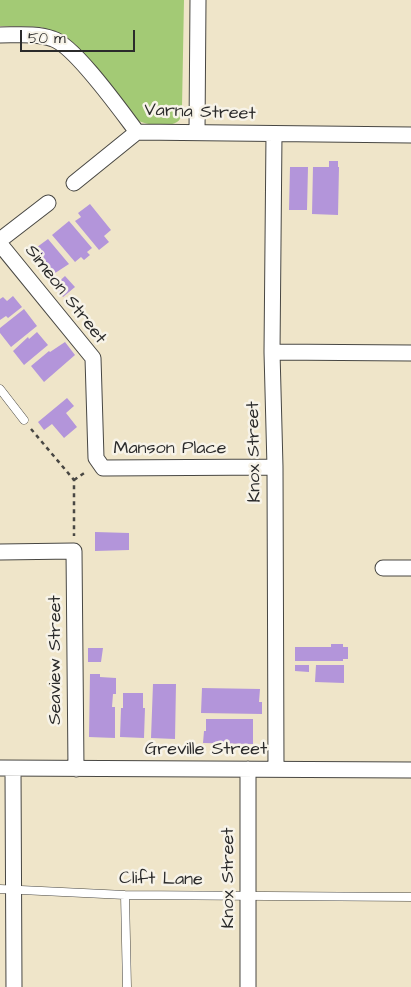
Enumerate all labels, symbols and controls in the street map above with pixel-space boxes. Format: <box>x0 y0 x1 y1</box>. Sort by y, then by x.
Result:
scale bar <box>22 20 138 52</box>
text: 50 m <box>28 28 66 49</box>
street label: Varna Street <box>144 100 256 126</box>
street label: Simeon Street <box>20 241 110 349</box>
street label: Knox Street <box>243 401 267 503</box>
street label: Manson Place <box>113 438 227 460</box>
street label: Seaview Street <box>45 595 67 725</box>
street label: Greville Street <box>145 739 267 761</box>
street label: Knox Street <box>218 827 240 929</box>
street label: Clift Lane <box>119 868 203 892</box>

